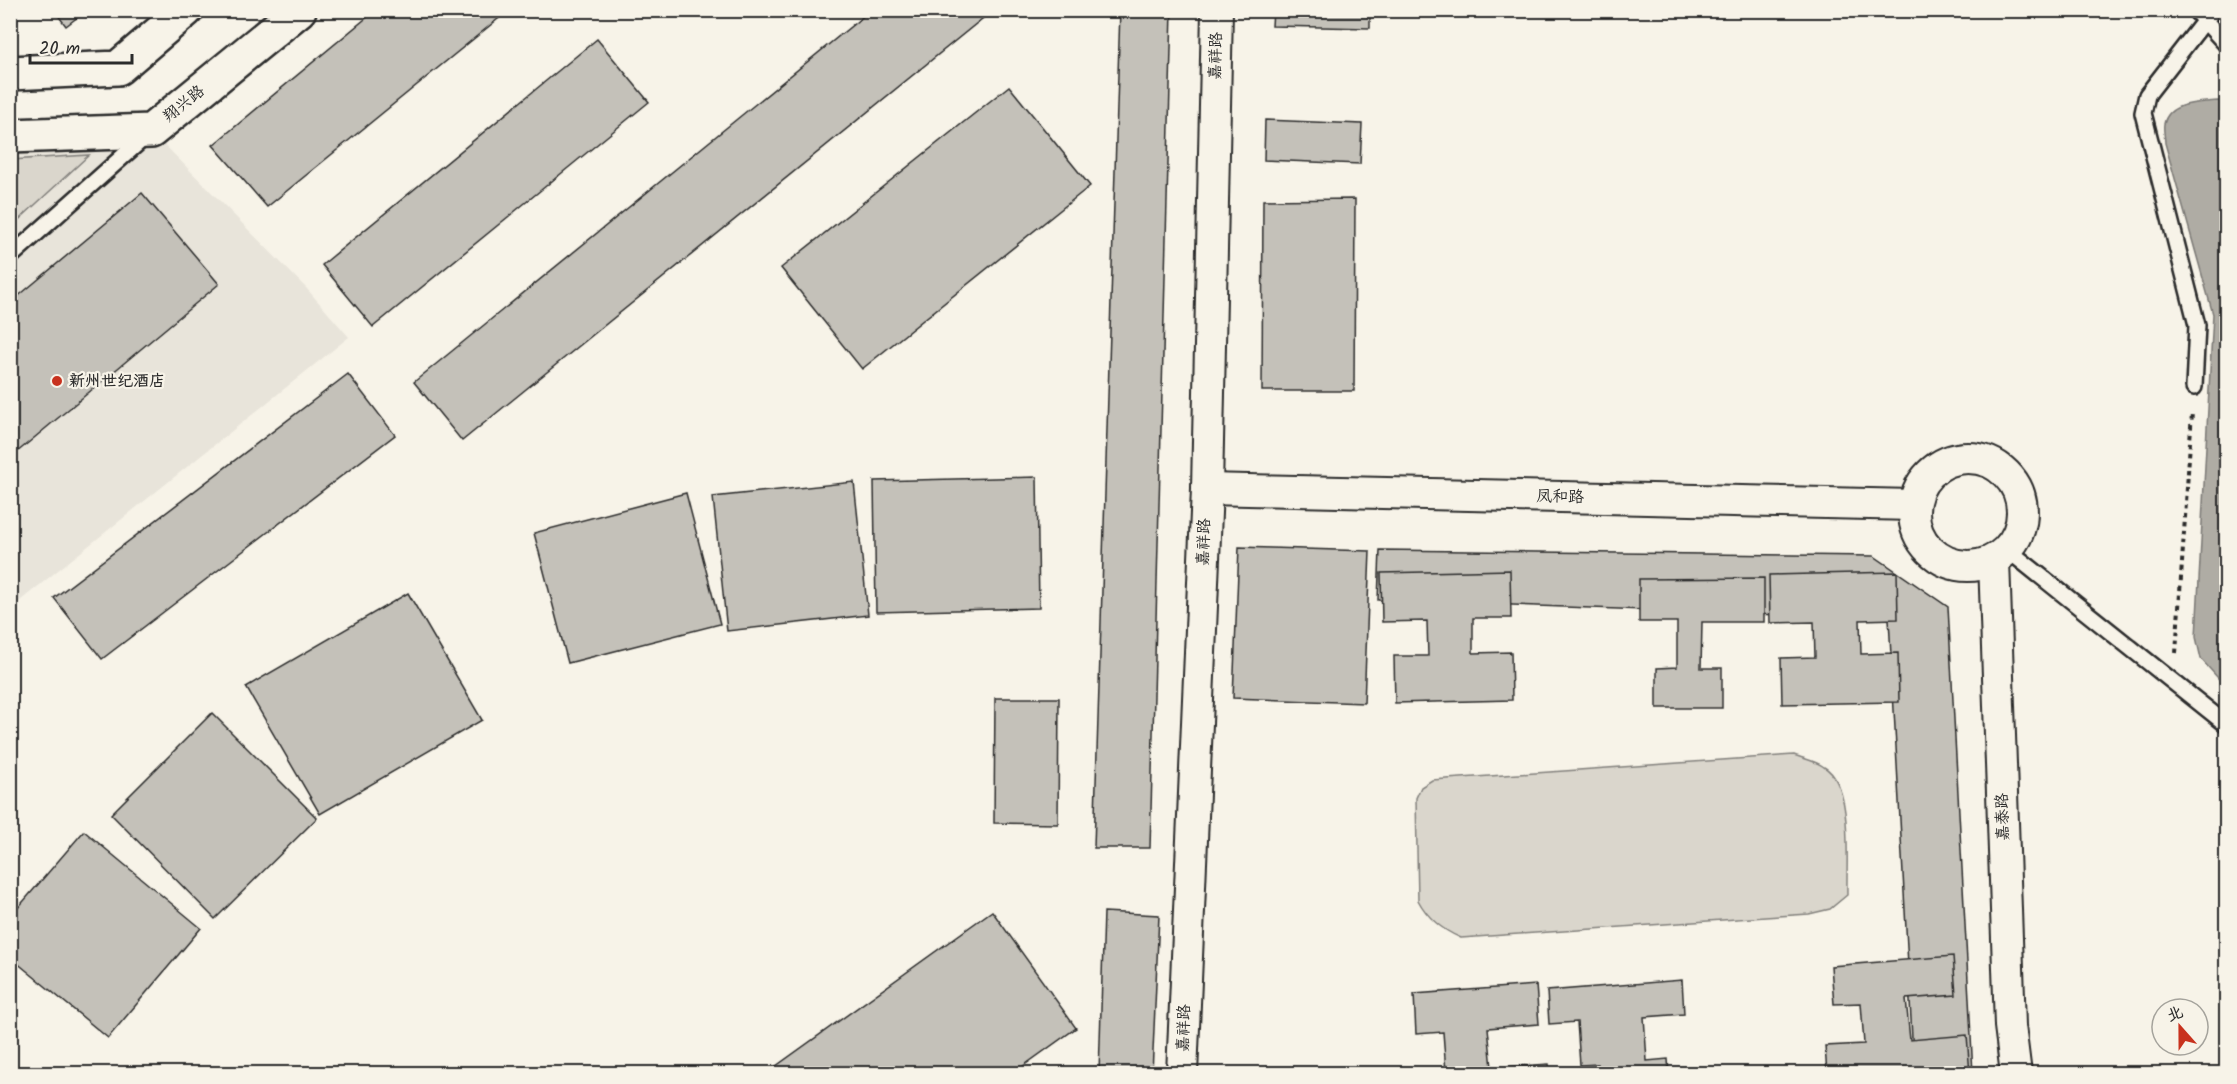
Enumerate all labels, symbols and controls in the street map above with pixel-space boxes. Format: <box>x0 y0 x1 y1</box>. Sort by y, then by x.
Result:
scale bar <box>30 27 132 65</box>
street label: 嘉祥路 <box>1203 32 1229 80</box>
text: 20 m <box>39 35 80 64</box>
street label: 翔兴路 <box>157 79 211 129</box>
place label: 新州世纪酒店 <box>69 369 165 394</box>
marker: 新州世纪酒店 <box>50 374 64 388</box>
street label: 凤和路 <box>1536 484 1584 510</box>
street label: 嘉祥路 <box>1191 518 1217 566</box>
street label: 嘉泰路 <box>1990 793 2016 841</box>
north arrow <box>2150 997 2210 1057</box>
text: 北 <box>2163 1000 2187 1029</box>
street label: 嘉祥路 <box>1171 1004 1197 1052</box>

